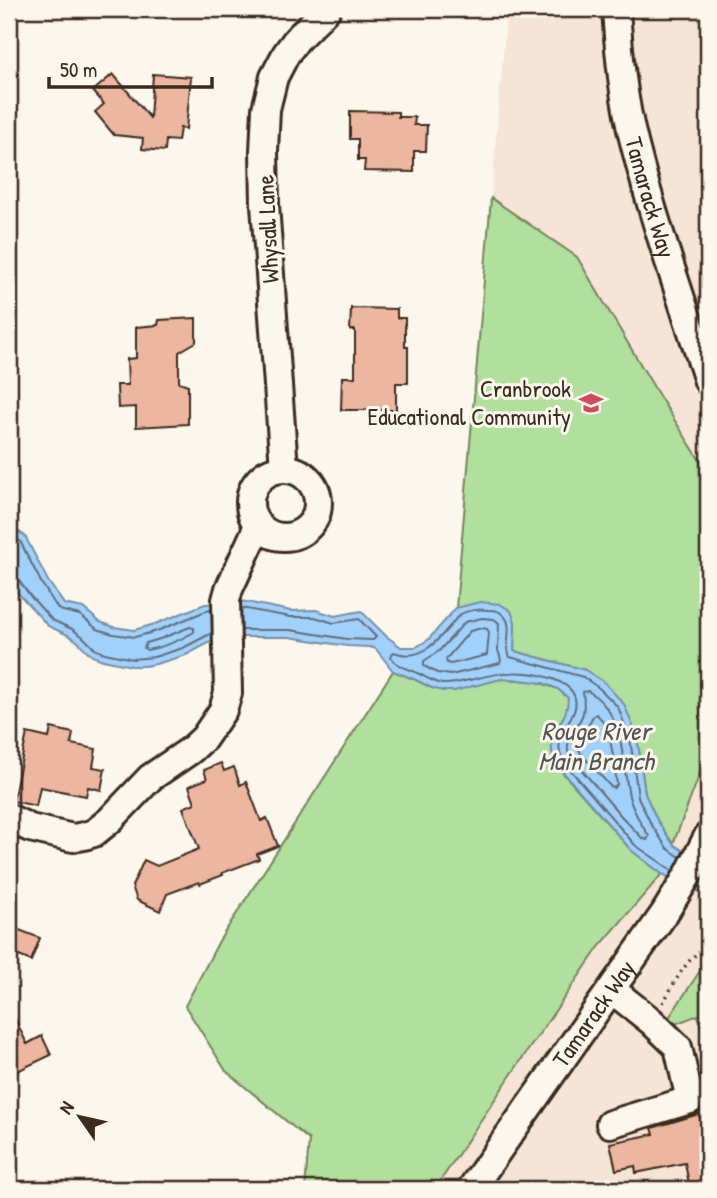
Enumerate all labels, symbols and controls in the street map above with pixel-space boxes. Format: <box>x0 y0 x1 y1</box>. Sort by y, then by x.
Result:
scale bar <box>49 46 212 90</box>
text: 50 m <box>60 55 97 84</box>
street label: Tamarack Way <box>618 133 684 262</box>
street label: Whysall Lane <box>248 174 286 284</box>
place label: Cranbrook Educational Community <box>368 372 571 432</box>
school or university icon: Cranbrook Educational Community <box>577 389 605 417</box>
water label: Rouge River Main Branch <box>538 713 656 778</box>
street label: Tamarack Way <box>544 953 642 1073</box>
north arrow <box>46 1082 116 1152</box>
text: N <box>52 1096 80 1119</box>

